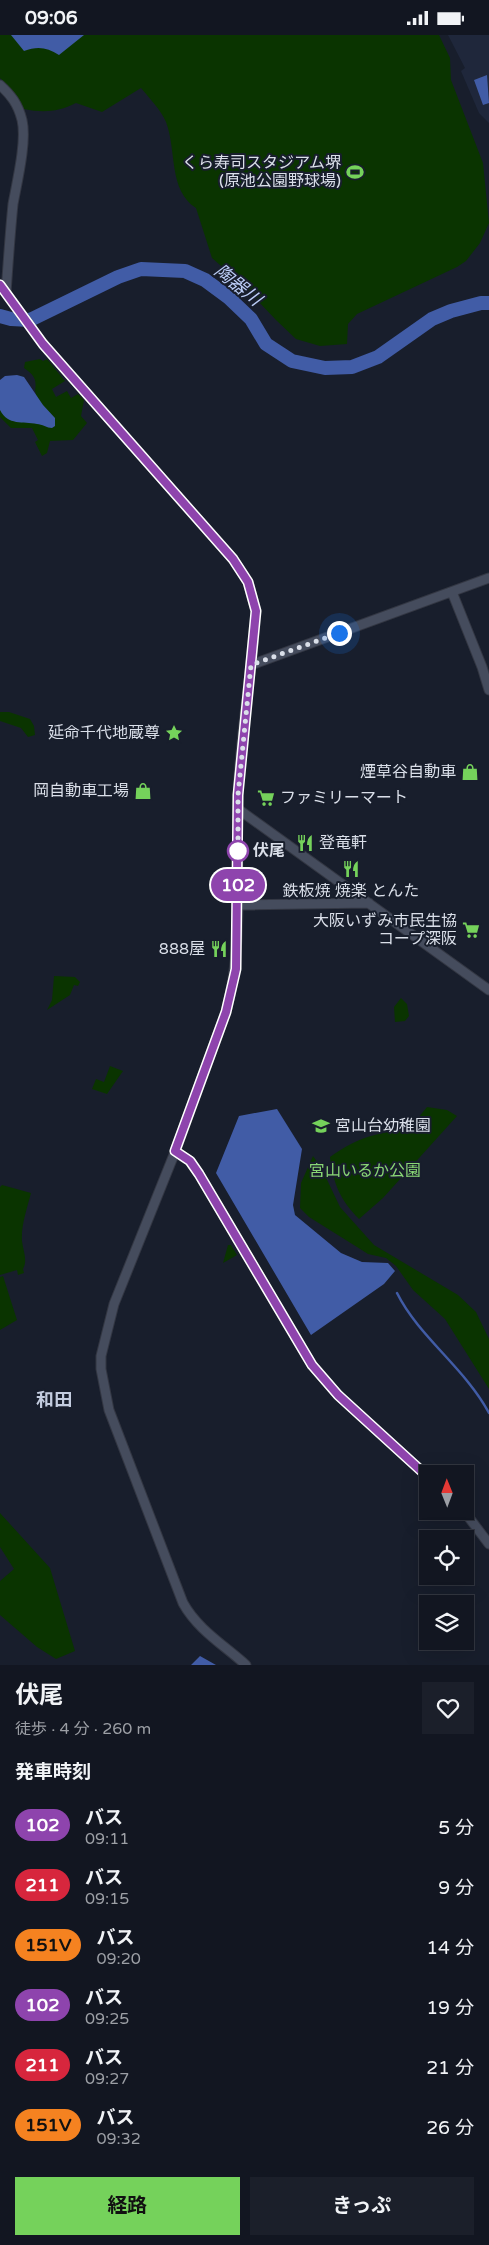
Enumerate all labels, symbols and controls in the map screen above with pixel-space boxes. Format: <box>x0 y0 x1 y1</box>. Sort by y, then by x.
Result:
text: 09:06 <box>25 7 78 29</box>
place label: くら寿司スタジアム堺 (原池公園野球場) <box>182 153 341 191</box>
sports icon: くら寿司スタジアム堺 (原池公園野球場) <box>345 162 365 182</box>
water label: 陶器川 <box>210 259 267 312</box>
your location <box>327 621 352 646</box>
place label: 延命千代地蔵尊 <box>48 723 160 743</box>
place icon: 延命千代地蔵尊 <box>164 723 184 743</box>
place label: 煙草谷自動車 <box>360 762 456 782</box>
shop icon: 煙草谷自動車 <box>460 762 480 782</box>
place label: 岡自動車工場 <box>33 781 129 801</box>
shop icon: 岡自動車工場 <box>133 781 153 801</box>
supermarket icon: ファミリーマート <box>256 788 276 808</box>
place label: ファミリーマート <box>280 788 408 808</box>
restaurant icon: 登竜軒 <box>295 833 315 853</box>
place label: 登竜軒 <box>319 833 367 853</box>
marker: 伏尾 <box>227 840 249 862</box>
place label: 伏尾 <box>253 841 285 861</box>
restaurant icon: 鉄板焼 焼楽 とんた <box>341 859 361 879</box>
line badge: 102 <box>209 869 267 901</box>
text: 102 <box>221 874 255 896</box>
place label: 鉄板焼 焼楽 とんた <box>283 881 419 901</box>
place label: 大阪いずみ市民生協 コープ深阪 <box>313 911 457 949</box>
supermarket icon: 大阪いずみ市民生協 コープ深阪 <box>461 920 481 940</box>
place label: 888屋 <box>159 939 205 959</box>
restaurant icon: 888屋 <box>209 939 229 959</box>
school or university icon: 宮山台幼稚園 <box>311 1116 331 1136</box>
place label: 宮山台幼稚園 <box>335 1116 431 1136</box>
park label: 宮山いるか公園 <box>309 1161 421 1181</box>
district label: 和田 <box>36 1389 72 1411</box>
north arrow <box>419 1465 474 1520</box>
map controls <box>419 1465 474 1650</box>
button: locate <box>419 1530 474 1585</box>
button: layers <box>419 1595 474 1650</box>
text: 伏尾 <box>15 1681 63 1710</box>
button: heart <box>422 1682 474 1734</box>
text: 徒歩 · 4 分 · 260 m <box>15 1719 151 1739</box>
text: 発車時刻 <box>15 1761 91 1783</box>
text: バス <box>85 1807 123 1829</box>
text: 102 <box>26 1814 59 1836</box>
text: 5 分 <box>438 1817 474 1839</box>
text: 09:11 <box>85 1829 129 1849</box>
text: バス <box>85 1867 123 1889</box>
text: 211 <box>26 1874 59 1896</box>
text: 9 分 <box>438 1877 474 1899</box>
text: 09:15 <box>85 1889 129 1909</box>
text: バス <box>96 1927 134 1949</box>
text: 151V <box>25 1934 71 1956</box>
text: 14 分 <box>426 1937 474 1959</box>
text: 09:20 <box>96 1949 141 1969</box>
text: バス <box>85 1987 123 2009</box>
text: 102 <box>26 1994 59 2016</box>
text: 19 分 <box>426 1997 474 2019</box>
text: 09:25 <box>85 2009 129 2029</box>
text: バス <box>85 2047 123 2069</box>
text: 211 <box>26 2054 59 2076</box>
text: 21 分 <box>426 2057 474 2079</box>
text: 09:27 <box>85 2069 129 2089</box>
text: バス <box>96 2107 134 2129</box>
text: 151V <box>25 2114 71 2136</box>
text: 26 分 <box>426 2117 474 2139</box>
text: 09:32 <box>96 2129 141 2149</box>
button: 経路 <box>15 2177 240 2235</box>
button: きっぷ <box>250 2177 474 2235</box>

